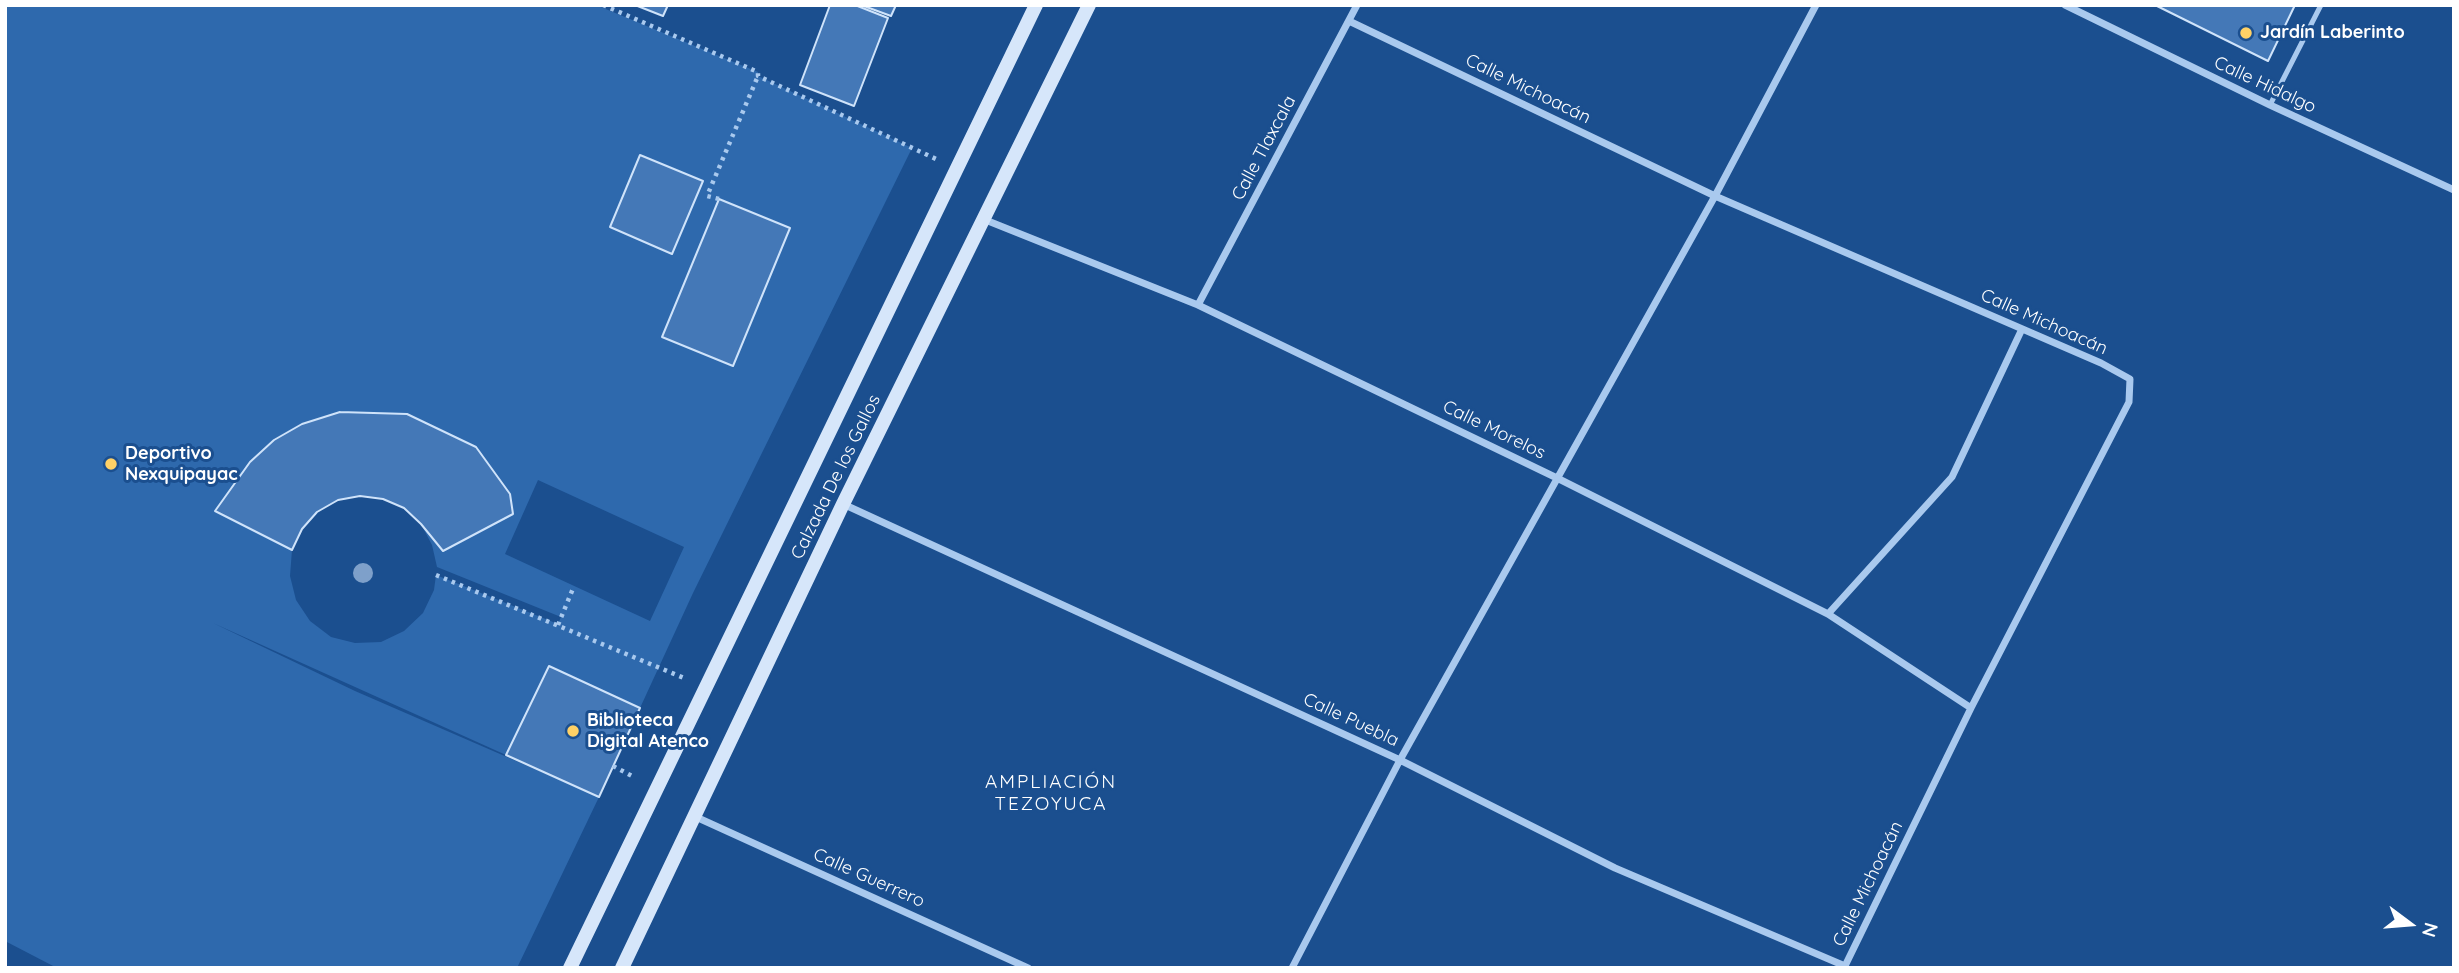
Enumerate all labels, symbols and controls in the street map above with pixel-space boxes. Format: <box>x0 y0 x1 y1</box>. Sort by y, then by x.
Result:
place label: Jardín Laberinto <box>2260 22 2405 44</box>
marker: Jardín Laberinto <box>2238 25 2254 41</box>
street label: Calle Michoacán <box>1462 49 1594 129</box>
street label: Calle Hidalgo <box>2211 52 2319 118</box>
street label: Calle Tlaxcala <box>1227 92 1301 204</box>
street label: Calle Michoacán <box>1977 284 2111 360</box>
street label: Calzada De los Gallos <box>787 391 885 563</box>
street label: Calle Morelos <box>1439 396 1549 464</box>
place label: Deportivo Nexquipayac <box>125 443 238 486</box>
marker: Deportivo Nexquipayac <box>103 456 119 472</box>
street label: Calle Puebla <box>1300 688 1402 752</box>
place label: Biblioteca Digital Atenco <box>587 710 709 752</box>
marker: Biblioteca Digital Atenco <box>565 723 581 739</box>
district label: AMPLIACIÓN TEZOYUCA <box>986 771 1116 815</box>
street label: Calle Michoacán <box>1828 818 1908 950</box>
street label: Calle Guerrero <box>810 844 928 912</box>
north arrow <box>2375 889 2445 959</box>
text: N <box>2417 920 2444 940</box>

